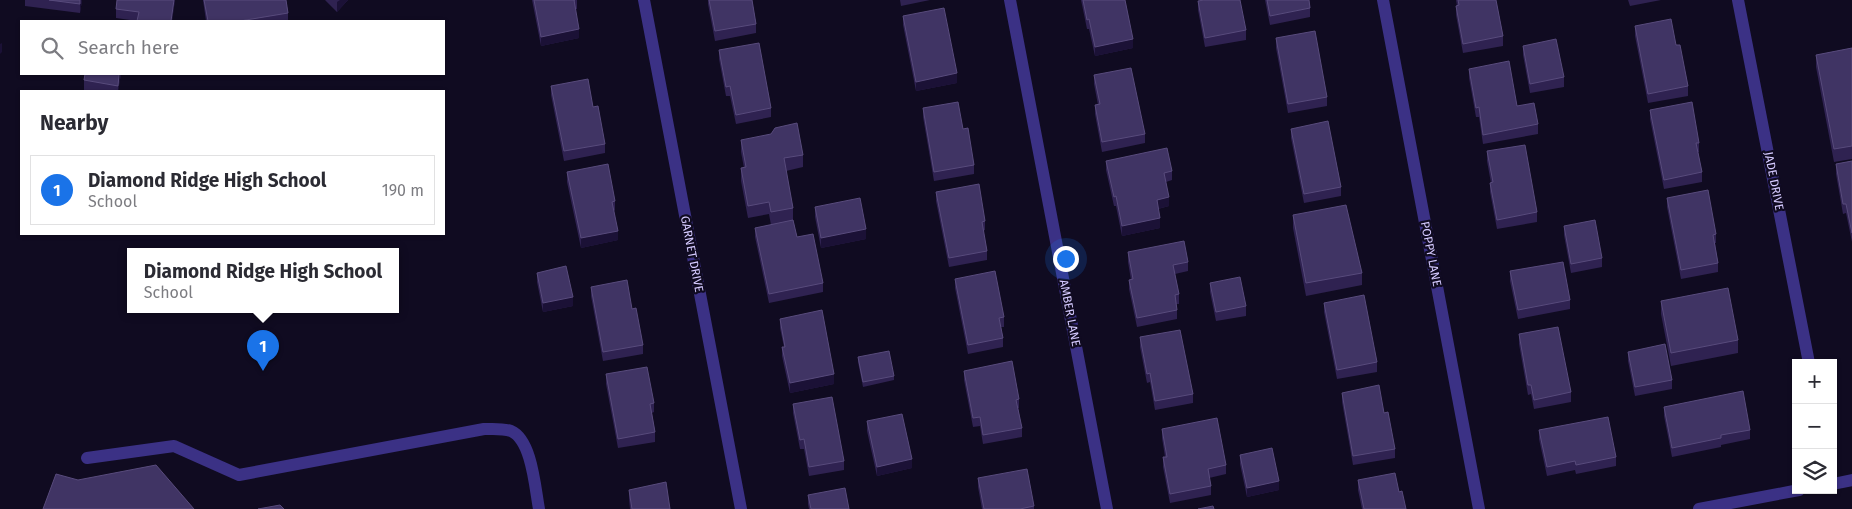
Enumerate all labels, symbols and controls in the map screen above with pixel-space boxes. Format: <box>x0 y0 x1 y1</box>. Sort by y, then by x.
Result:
search box <box>20 20 445 75</box>
icon: search <box>38 34 66 62</box>
text: Search here <box>78 36 179 59</box>
text: Nearby <box>40 110 108 136</box>
street label: JADE DRIVE <box>1761 150 1787 212</box>
text: Diamond Ridge High School <box>88 169 326 192</box>
text: 1 <box>53 181 61 200</box>
text: 190 m <box>382 181 424 200</box>
text: School <box>88 192 137 211</box>
street label: GARNET DRIVE <box>678 215 706 293</box>
street label: POPPY LANE <box>1418 220 1444 288</box>
your location <box>1053 246 1079 272</box>
popup <box>127 248 399 313</box>
text: Diamond Ridge High School <box>144 260 382 283</box>
street label: AMBER LANE <box>1057 278 1083 348</box>
text: School <box>144 283 193 302</box>
pin: 1 <box>247 330 279 371</box>
map controls <box>1792 359 1837 494</box>
button: + <box>1792 359 1837 404</box>
button: − <box>1792 404 1837 449</box>
button: layers <box>1792 449 1837 494</box>

